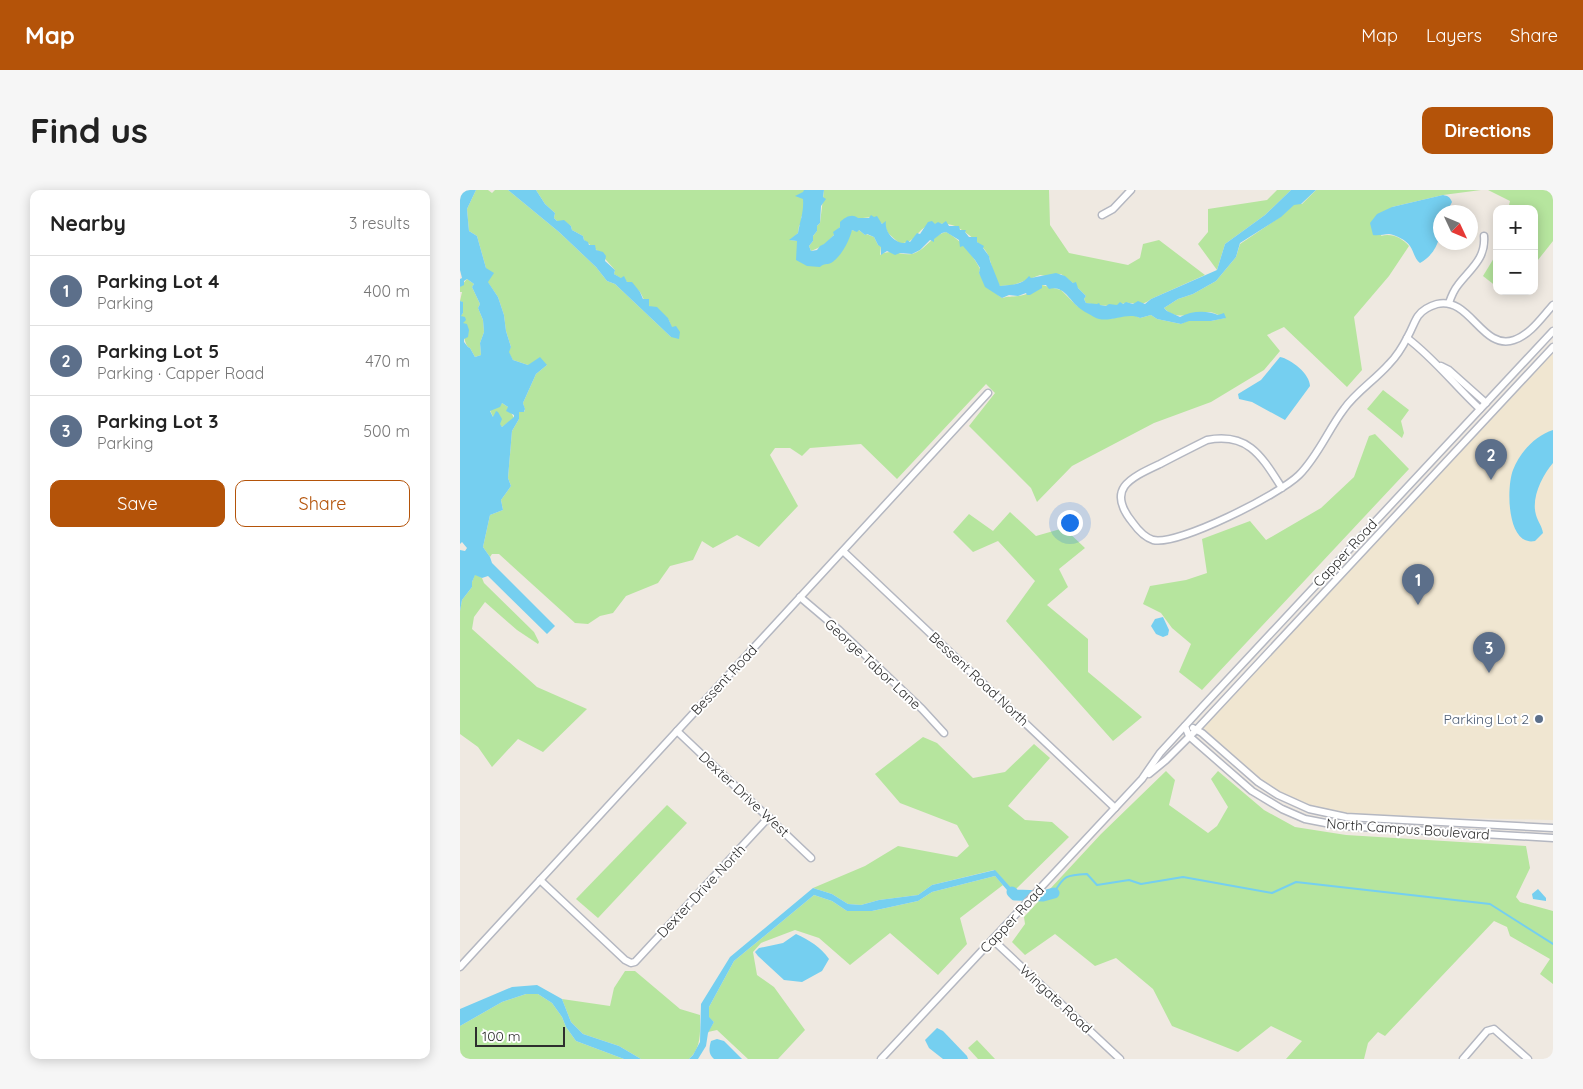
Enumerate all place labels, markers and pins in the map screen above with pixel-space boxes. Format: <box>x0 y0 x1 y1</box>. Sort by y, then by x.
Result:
pin: 2 <box>1475 439 1507 480</box>
pin: 1 <box>1402 564 1434 605</box>
pin: 3 <box>1473 632 1505 673</box>
place label: Parking Lot 2 <box>1443 710 1529 728</box>
marker: Parking Lot 2 <box>1533 713 1545 725</box>

